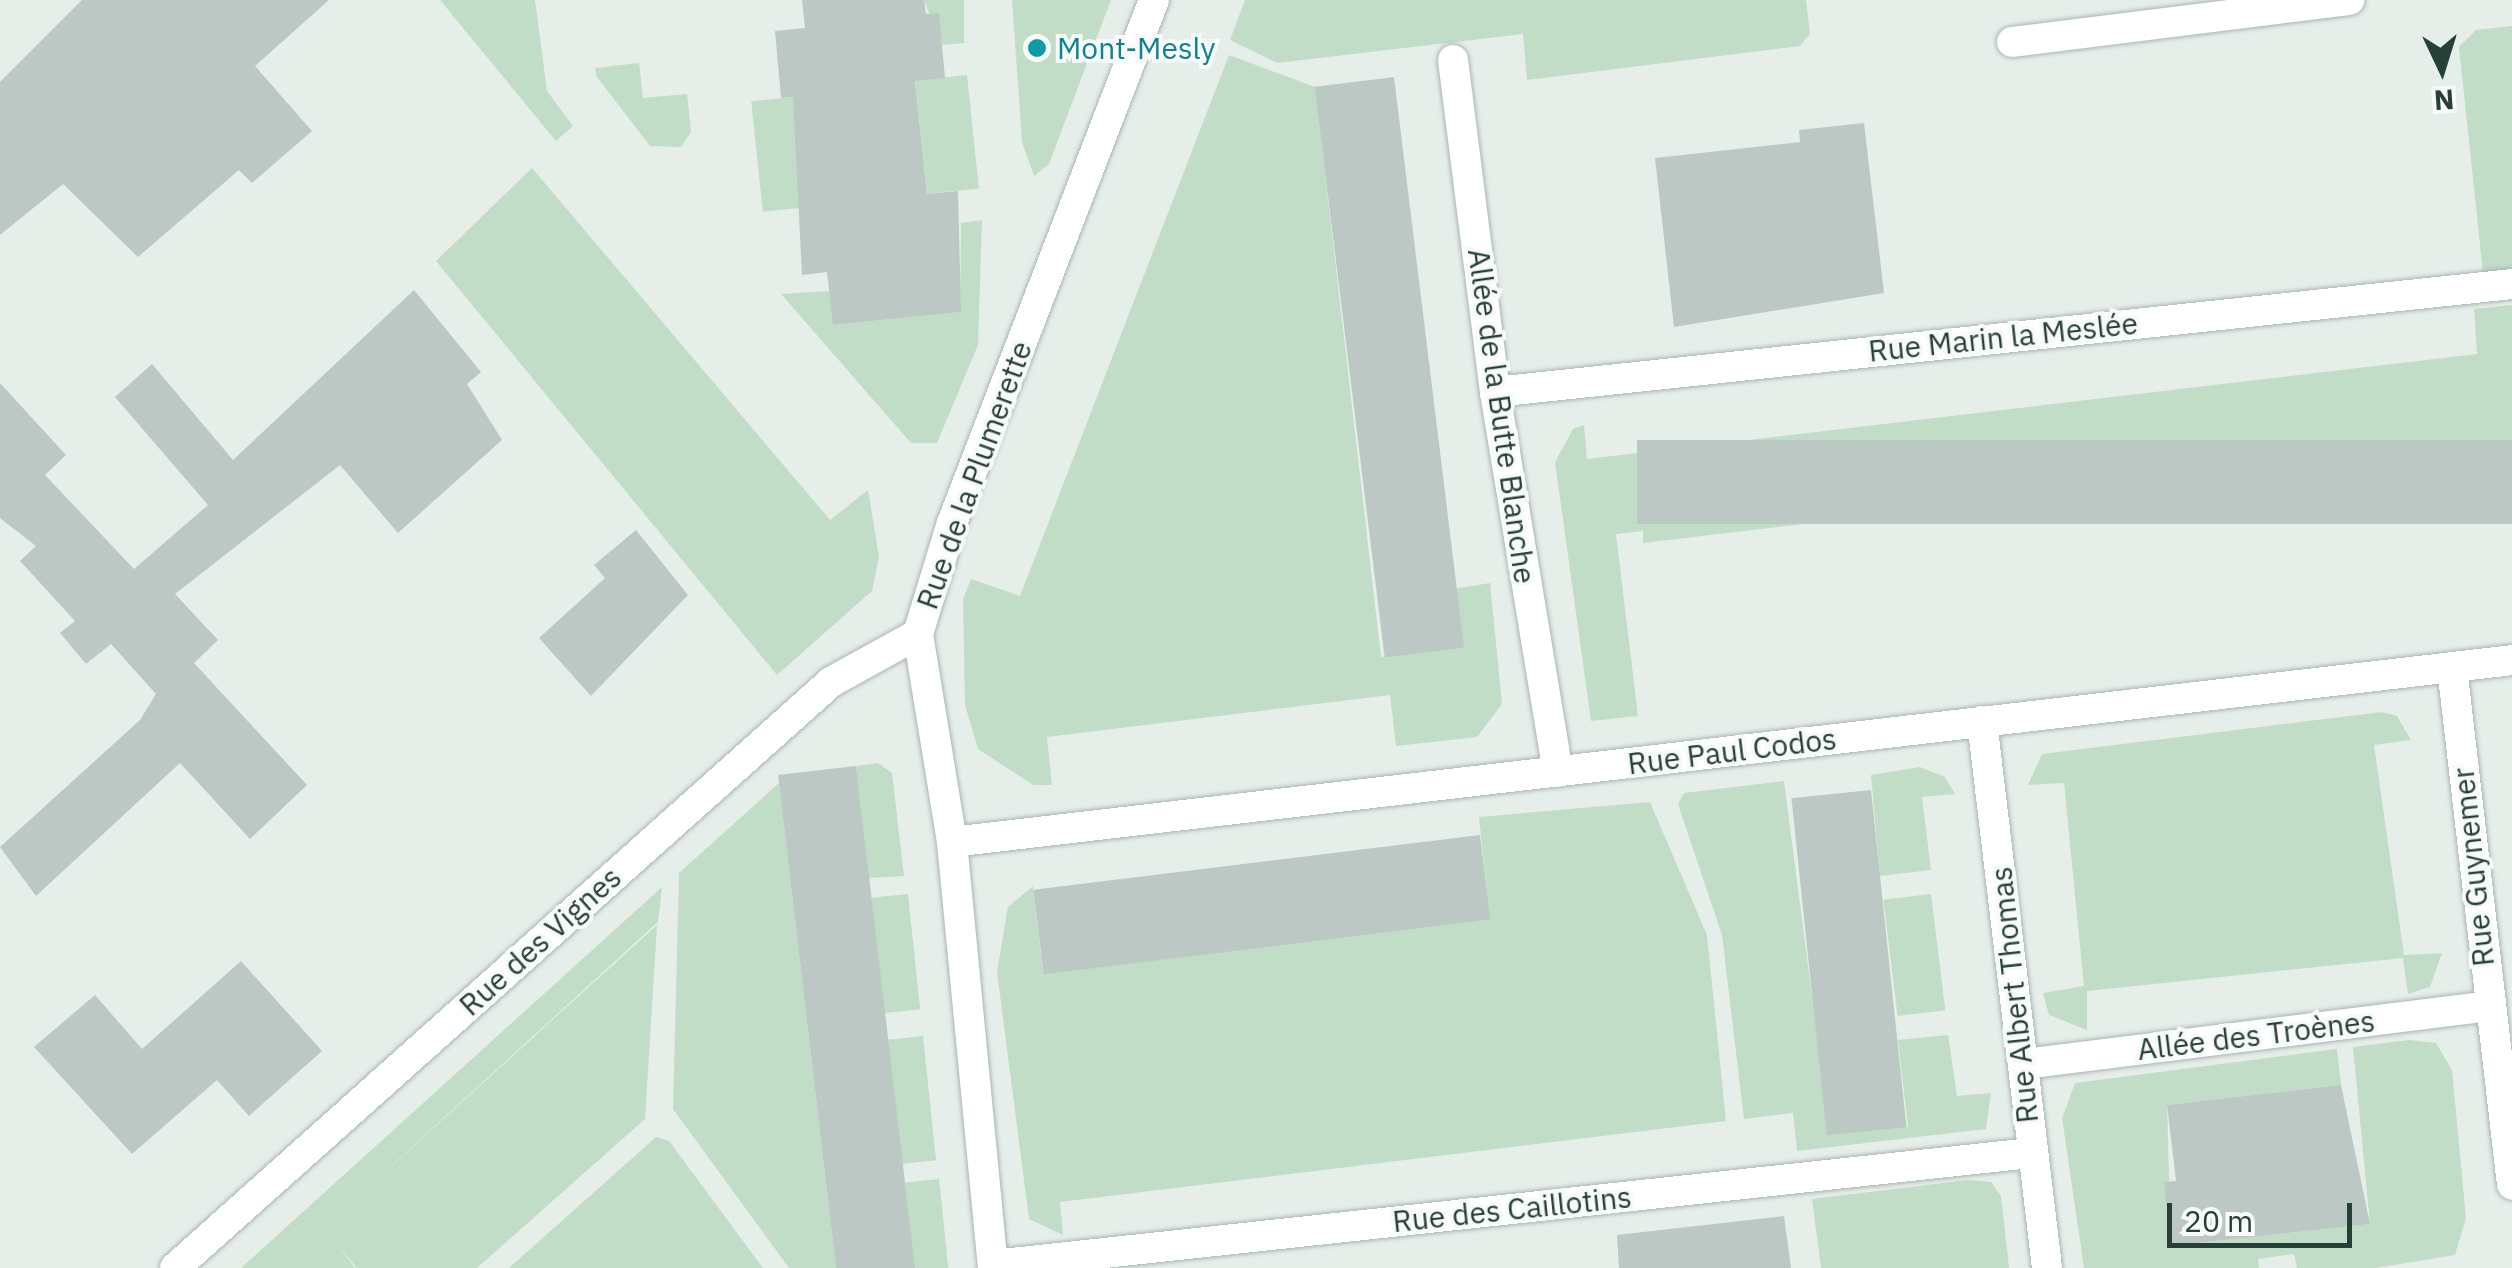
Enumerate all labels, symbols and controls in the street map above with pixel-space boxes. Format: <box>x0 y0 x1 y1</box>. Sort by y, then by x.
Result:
north arrow <box>2392 20 2492 120</box>
place label: Mont-Mesly <box>1057 30 1215 66</box>
marker: Mont-Mesly <box>1026 37 1048 59</box>
text: N <box>2433 81 2456 120</box>
street label: Allée de la Butte Blanche <box>1461 246 1543 586</box>
street label: Rue Marin la Meslée <box>1867 305 2139 369</box>
street label: Rue de la Plumerette <box>909 336 1039 614</box>
street label: Rue Paul Codos <box>1625 720 1839 782</box>
street label: Rue Guynemer <box>2445 766 2501 968</box>
street label: Rue des Vignes <box>452 859 628 1023</box>
street label: Rue Albert Thomas <box>1983 865 2045 1125</box>
street label: Allée des Troènes <box>2135 1003 2377 1067</box>
street label: Rue des Caillotins <box>1391 1179 1633 1239</box>
scale bar <box>2172 1183 2357 1245</box>
text: 20 m <box>2184 1201 2253 1240</box>

